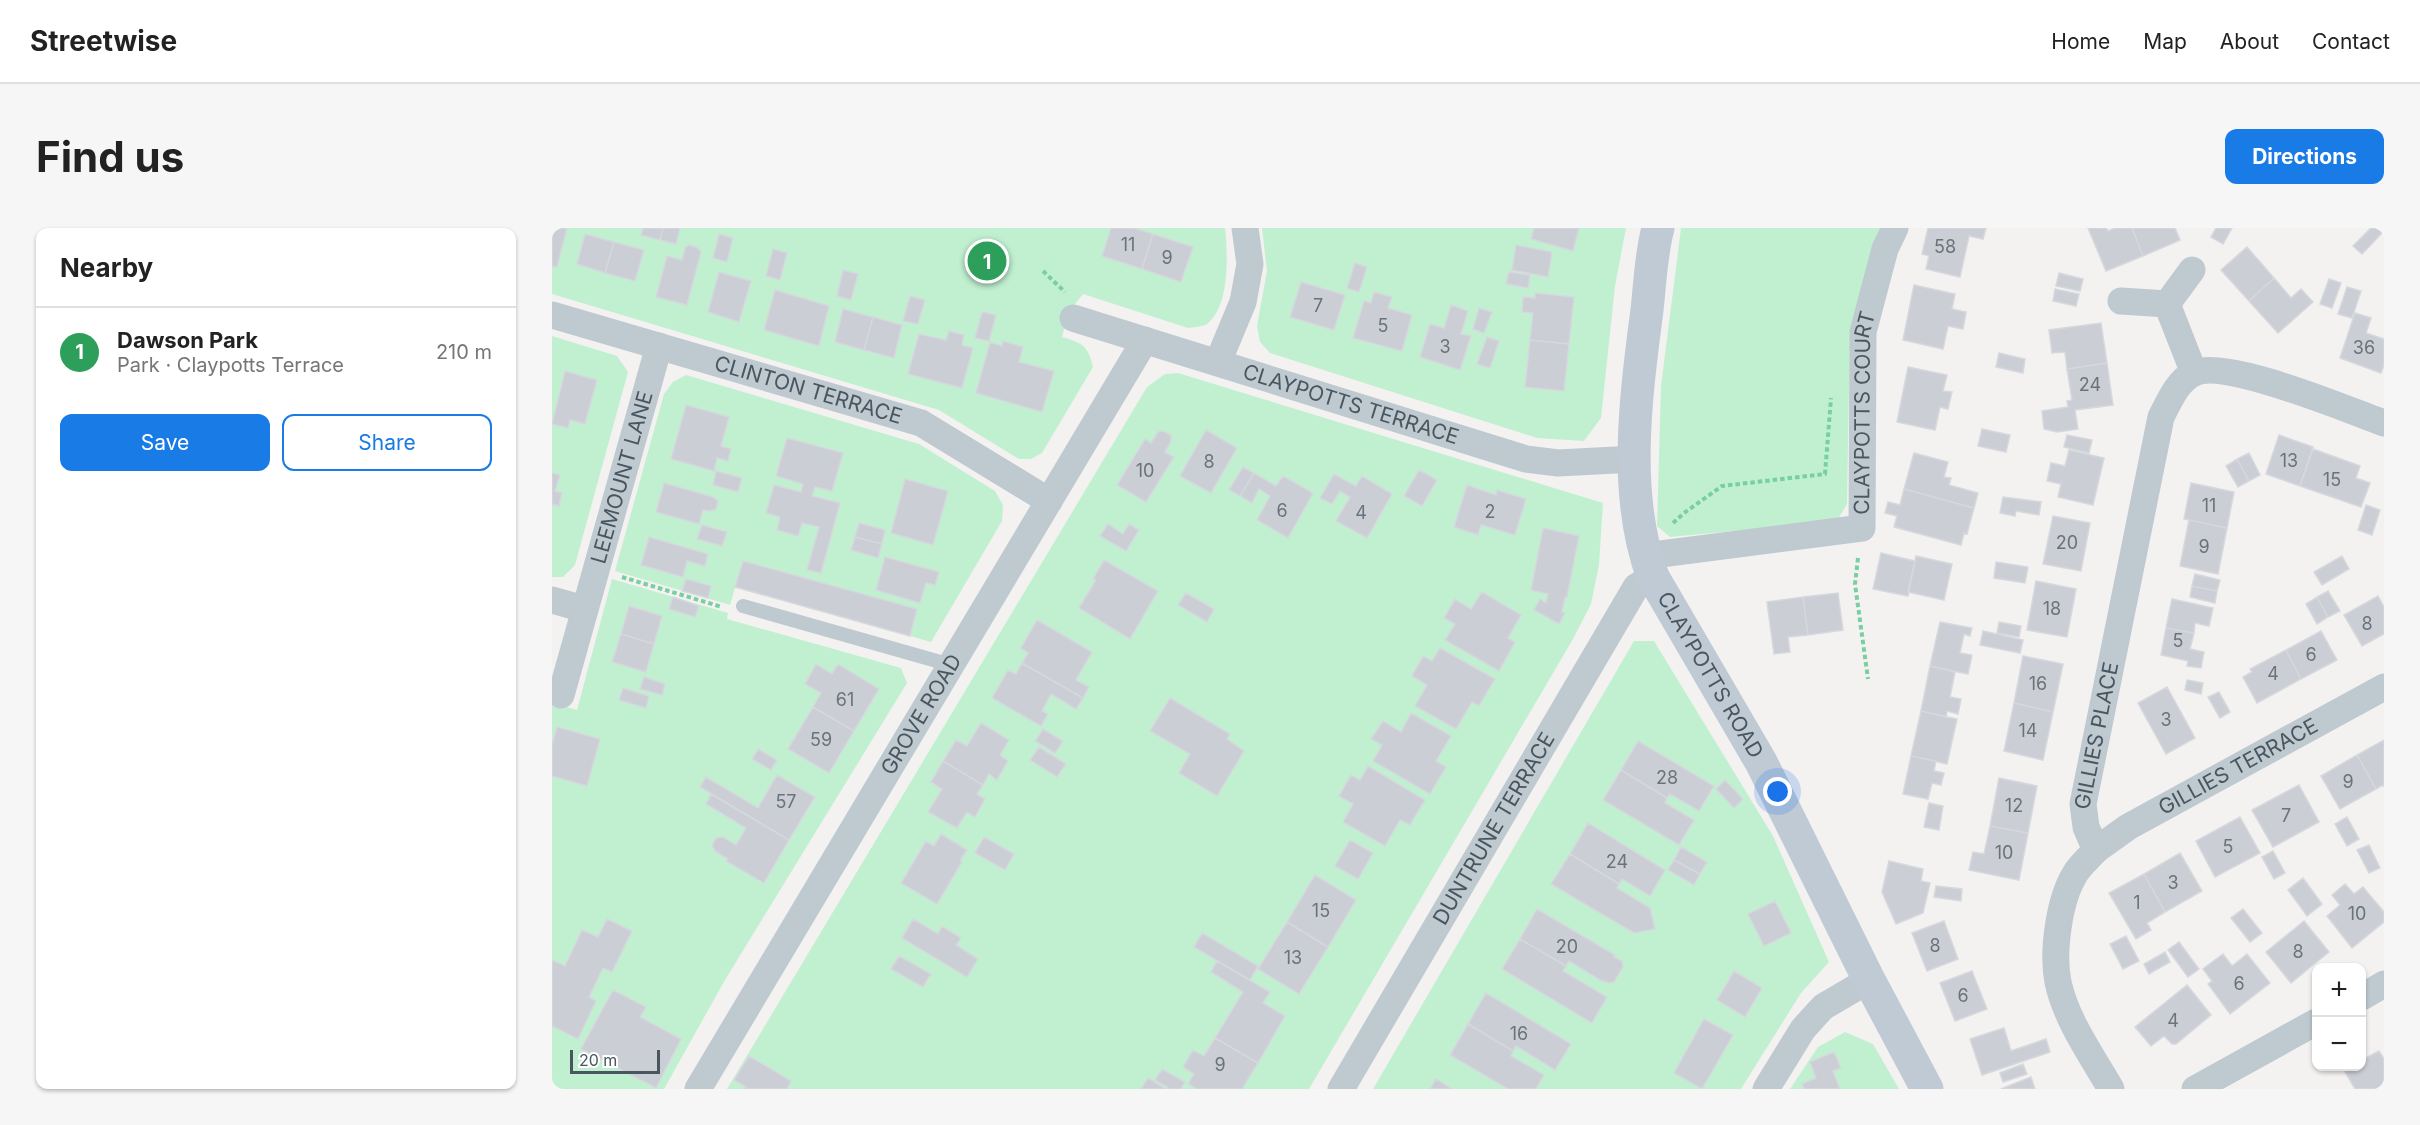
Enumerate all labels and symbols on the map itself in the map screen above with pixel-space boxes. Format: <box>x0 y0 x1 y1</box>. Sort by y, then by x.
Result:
house number: 11 <box>1121 234 1135 255</box>
house number: 58 <box>1934 236 1956 257</box>
pin: 1 <box>968 238 1006 284</box>
house number: 9 <box>1161 247 1173 268</box>
house number: 7 <box>1313 295 1323 316</box>
street label: CLAYPOTTS COURT <box>1849 308 1880 515</box>
house number: 5 <box>1378 315 1388 336</box>
house number: 3 <box>1439 336 1451 357</box>
house number: 36 <box>2353 337 2375 358</box>
street label: CLINTON TERRACE <box>712 350 905 429</box>
street label: CLAYPOTTS TERRACE <box>1240 359 1462 449</box>
house number: 24 <box>2079 374 2101 395</box>
street label: LEEMOUNT LANE <box>586 388 658 566</box>
house number: 13 <box>2280 450 2298 471</box>
house number: 8 <box>1203 451 1215 472</box>
house number: 10 <box>1136 460 1154 481</box>
house number: 15 <box>2323 469 2341 490</box>
house number: 11 <box>2202 495 2216 516</box>
house number: 6 <box>1276 500 1288 521</box>
house number: 2 <box>1485 501 1495 522</box>
house number: 4 <box>1355 502 1367 523</box>
house number: 20 <box>2056 532 2078 553</box>
house number: 9 <box>2198 536 2210 557</box>
street label: CLAYPOTTS ROAD <box>1652 587 1769 762</box>
house number: 18 <box>2043 598 2061 619</box>
house number: 8 <box>2361 613 2373 634</box>
house number: 5 <box>2173 630 2183 651</box>
house number: 6 <box>2305 644 2317 665</box>
street label: GROVE ROAD <box>875 650 967 779</box>
street label: GILLIES PLACE <box>2069 660 2123 811</box>
house number: 4 <box>2267 663 2279 684</box>
house number: 16 <box>2029 673 2047 694</box>
house number: 61 <box>836 689 854 710</box>
house number: 3 <box>2160 709 2172 730</box>
street label: GILLIES TERRACE <box>2154 713 2322 820</box>
house number: 14 <box>2019 720 2037 741</box>
street label: DUNTRUNE TERRACE <box>1427 728 1560 929</box>
house number: 59 <box>810 729 832 750</box>
house number: 28 <box>1656 767 1678 788</box>
house number: 9 <box>2342 771 2354 792</box>
your location <box>1763 777 1792 806</box>
house number: 57 <box>775 791 797 812</box>
house number: 12 <box>2005 795 2023 816</box>
house number: 7 <box>2281 805 2291 826</box>
house number: 5 <box>2223 836 2233 857</box>
house number: 10 <box>1995 842 2013 863</box>
house number: 24 <box>1606 851 1628 872</box>
house number: 3 <box>2167 872 2179 893</box>
house number: 1 <box>2133 892 2141 913</box>
house number: 15 <box>1312 900 1330 921</box>
house number: 10 <box>2348 903 2366 924</box>
house number: 8 <box>1929 935 1941 956</box>
house number: 20 <box>1556 936 1578 957</box>
house number: 8 <box>2292 941 2304 962</box>
house number: 13 <box>1284 947 1302 968</box>
house number: 6 <box>2233 973 2245 994</box>
house number: 6 <box>1957 985 1969 1006</box>
house number: 4 <box>2167 1010 2179 1031</box>
house number: 16 <box>1510 1023 1528 1044</box>
scale bar <box>570 1047 660 1074</box>
house number: 9 <box>1214 1054 1226 1075</box>

